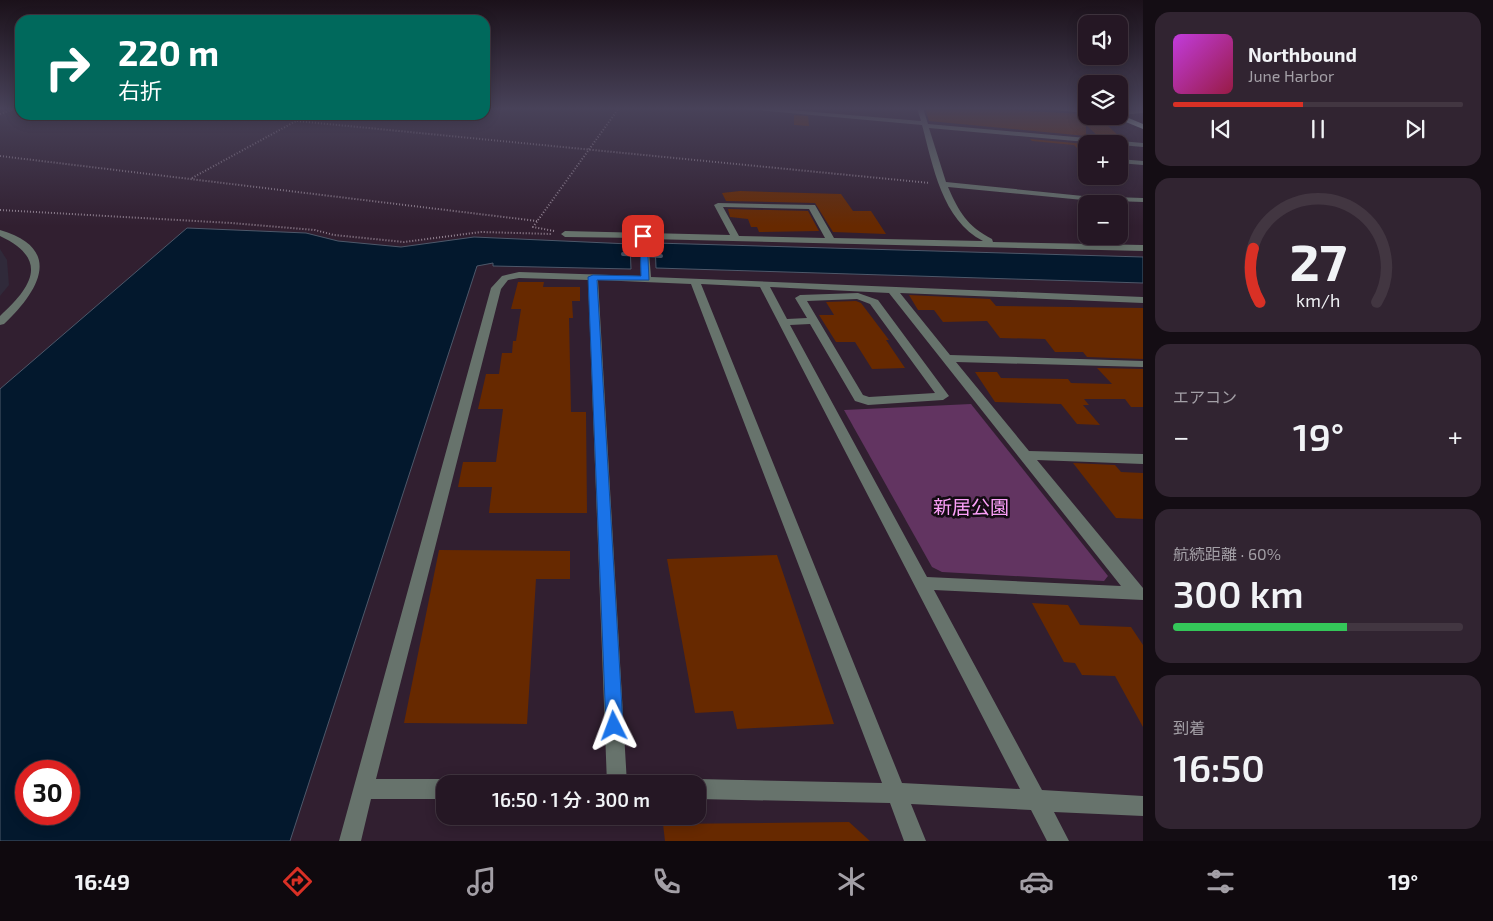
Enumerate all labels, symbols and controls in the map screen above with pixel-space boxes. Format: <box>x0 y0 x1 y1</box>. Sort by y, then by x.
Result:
map controls <box>1078 15 1128 245</box>
button: sound <box>1078 15 1128 65</box>
text: 220 m <box>118 31 219 73</box>
icon: right <box>35 35 100 100</box>
text: Northbound <box>1248 43 1357 66</box>
text: June Harbor <box>1248 66 1335 85</box>
button: layers <box>1078 75 1128 125</box>
text: 右折 <box>118 77 162 103</box>
icon: previous <box>1207 115 1235 143</box>
icon: pause <box>1304 115 1332 143</box>
icon: next <box>1401 115 1429 143</box>
button: + <box>1078 135 1128 185</box>
button: − <box>1078 195 1128 245</box>
pin <box>622 215 664 257</box>
icon: arrive <box>629 222 657 250</box>
text: 27 <box>1289 229 1347 291</box>
text: km/h <box>1296 289 1340 311</box>
text: エアコン <box>1173 387 1237 406</box>
text: 19° <box>1293 413 1344 459</box>
text: − <box>1173 419 1189 453</box>
text: + <box>1448 419 1463 453</box>
park label: 新居公園 <box>933 495 1009 518</box>
text: 航続距離 · 60% <box>1173 544 1281 563</box>
text: 300 km <box>1173 570 1304 616</box>
position arrow <box>587 699 639 751</box>
text: 到着 <box>1173 718 1205 737</box>
text: 16:50 <box>1173 744 1265 790</box>
speed limit sign: 30 <box>15 760 80 825</box>
text: 16:50 · 1 分 · 300 m <box>492 788 650 811</box>
icon: directions <box>280 864 315 899</box>
icon: music <box>464 864 499 899</box>
icon: phone <box>649 864 684 899</box>
icon: climate <box>834 864 869 899</box>
icon: car <box>1019 864 1054 899</box>
icon: filters <box>1203 864 1238 899</box>
text: 16:49 <box>75 868 130 894</box>
text: 19° <box>1388 868 1418 894</box>

